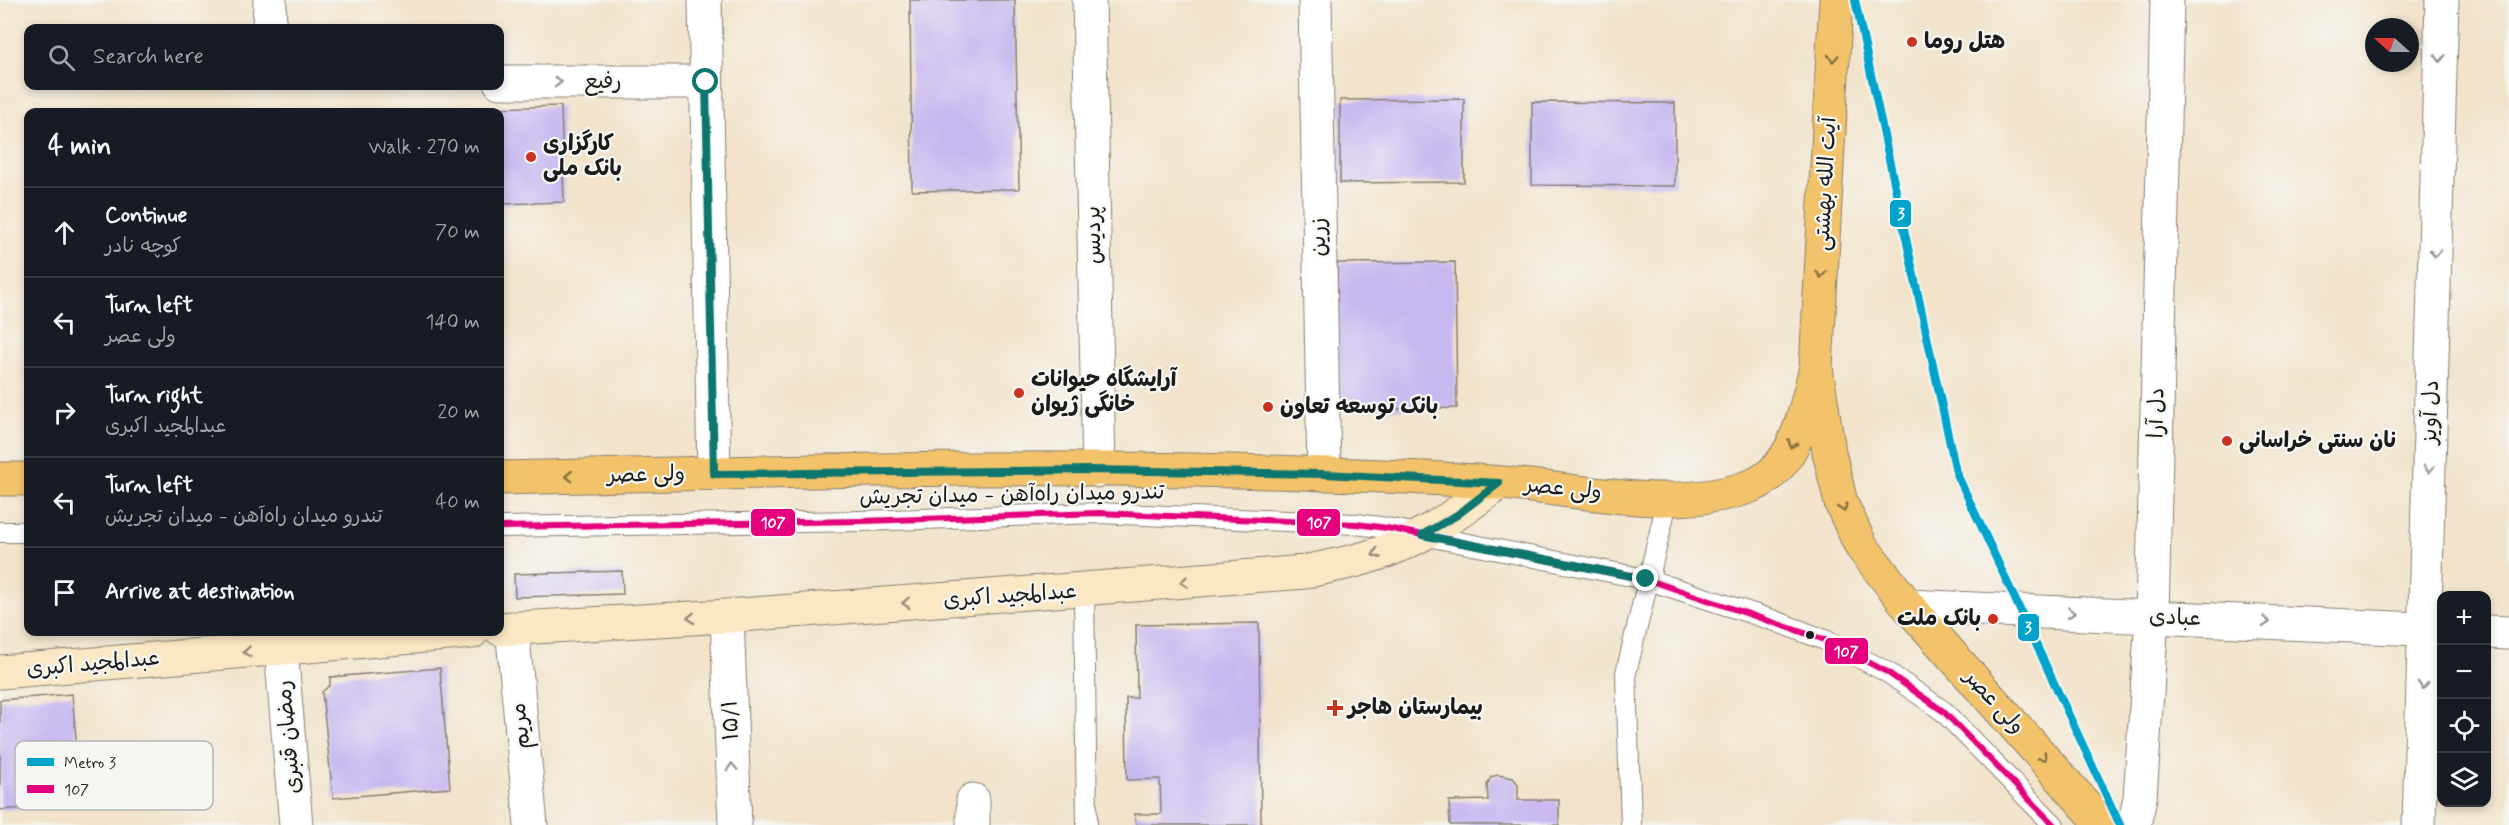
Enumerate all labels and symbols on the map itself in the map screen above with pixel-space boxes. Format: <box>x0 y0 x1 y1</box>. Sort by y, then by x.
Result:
north arrow <box>2365 18 2419 72</box>
place label: هتل روما <box>1924 28 2005 56</box>
marker: هتل روما <box>1905 35 1919 49</box>
one-way arrow <box>1827 54 1840 63</box>
one-way arrow <box>2434 54 2446 63</box>
street label: رفیع <box>584 68 622 96</box>
route start <box>692 68 718 94</box>
one-way arrow <box>553 76 562 88</box>
street label: آیت الله بهشتی <box>1809 115 1844 252</box>
place label: کارگزاری بانک ملی <box>543 129 622 183</box>
marker: کارگزاری بانک ملی <box>524 150 538 164</box>
line badge: 3 <box>1889 199 1912 228</box>
text: 3 <box>1897 204 1905 225</box>
street label: پردیس <box>1079 206 1109 264</box>
street label: زرین <box>1305 217 1333 257</box>
one-way arrow <box>2429 249 2441 258</box>
one-way arrow <box>1815 270 1828 279</box>
place label: آرایشگاه حیوانات خانگی ژیوان <box>1031 365 1178 419</box>
street label: دل آویز <box>2416 380 2446 446</box>
marker: آرایشگاه حیوانات خانگی ژیوان <box>1012 386 1026 400</box>
street label: دل آرا <box>2143 387 2171 439</box>
place label: بانک توسعه تعاون <box>1280 393 1438 421</box>
marker: بانک توسعه تعاون <box>1261 400 1275 414</box>
place label: نان سنتی خراسانی <box>2239 427 2396 455</box>
marker: نان سنتی خراسانی <box>2220 434 2234 448</box>
one-way arrow <box>1788 437 1800 448</box>
street label: ولی عصر <box>605 460 685 490</box>
one-way arrow <box>2423 465 2435 474</box>
one-way arrow <box>565 470 574 483</box>
street label: ولی عصر <box>1521 471 1603 507</box>
street label: تندرو میدان راه‌آهن - میدان تجریش <box>859 478 1165 512</box>
one-way arrow <box>1836 502 1849 512</box>
line badge: 107 <box>750 508 796 537</box>
line badge: 107 <box>1296 508 1341 537</box>
text: 107 <box>760 513 786 534</box>
text: 107 <box>1306 513 1332 534</box>
one-way arrow <box>1372 547 1383 559</box>
route end <box>1632 565 1658 591</box>
one-way arrow <box>1180 575 1189 588</box>
street label: عبدالمجید اکبری <box>942 577 1078 615</box>
one-way arrow <box>902 596 911 609</box>
street label: عبادی <box>2148 603 2202 633</box>
place label: بانک ملت <box>1897 605 1981 633</box>
one-way arrow <box>2067 607 2076 620</box>
one-way arrow <box>686 611 695 624</box>
marker: بانک ملت <box>1986 612 2000 626</box>
line badge: 3 <box>2017 613 2040 642</box>
one-way arrow <box>2261 615 2270 628</box>
text: 3 <box>2024 618 2032 639</box>
unlabelled marker <box>1804 629 1816 641</box>
line badge: 107 <box>1824 637 1869 665</box>
text: 107 <box>1833 642 1859 663</box>
street label: عبدالمجید اکبری <box>25 644 161 684</box>
one-way arrow <box>242 645 251 658</box>
street label: ولی عصر <box>1956 662 2030 740</box>
street label: رمضان قنبری <box>270 679 308 795</box>
one-way arrow <box>2417 681 2429 690</box>
place label: بیمارستان هاجر <box>1346 694 1483 722</box>
street label: ۱۵/۱ <box>716 699 746 741</box>
marker: بیمارستان هاجر <box>1326 699 1344 717</box>
street label: مریم <box>505 701 538 751</box>
legend <box>15 741 213 810</box>
one-way arrow <box>2036 750 2047 761</box>
text: Metro 3 <box>64 753 116 774</box>
one-way arrow <box>726 762 739 771</box>
text: 107 <box>64 780 89 801</box>

